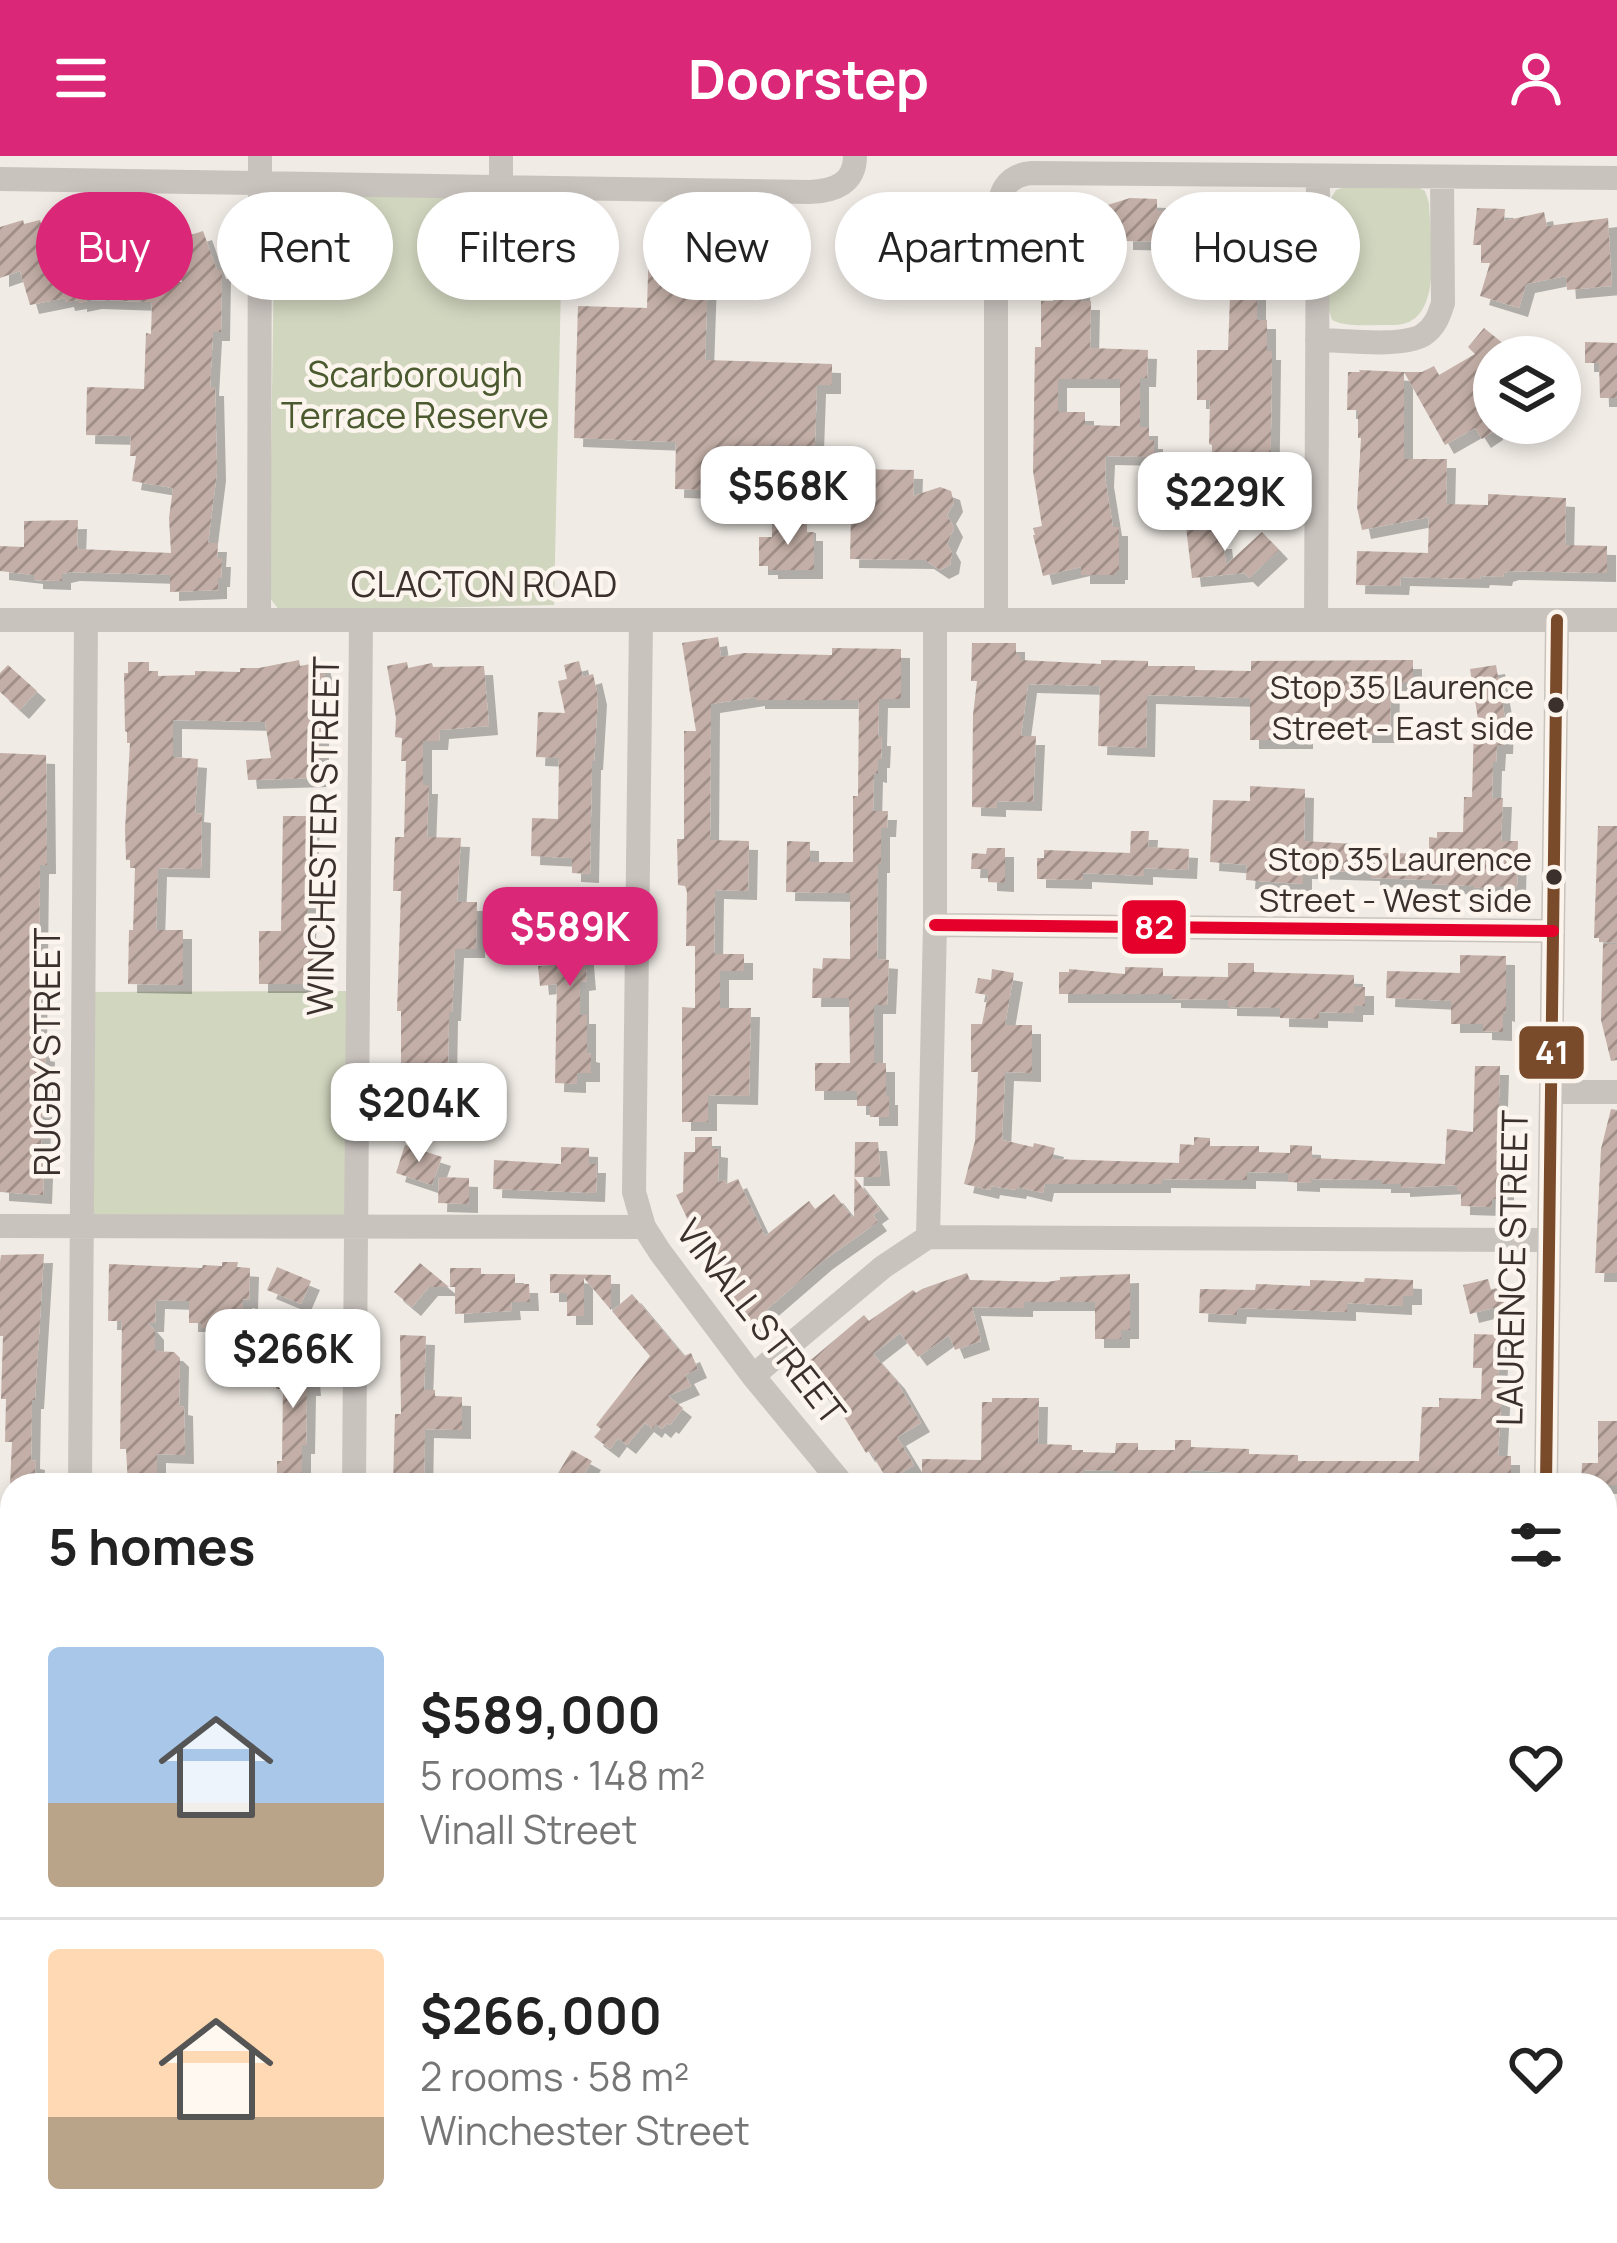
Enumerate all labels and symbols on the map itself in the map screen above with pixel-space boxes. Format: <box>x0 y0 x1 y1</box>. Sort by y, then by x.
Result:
park label: Scarborough Terrace Reserve <box>281 349 549 439</box>
pin: $568K <box>704 446 872 548</box>
pin: $229K <box>1141 452 1309 554</box>
street label: CLACTON ROAD <box>351 559 617 608</box>
street label: WINCHESTER STREET <box>295 655 350 1016</box>
place label: Stop 35 Laurence Street - East side <box>1270 664 1534 750</box>
marker: Stop 35 Laurence Street - East side <box>1545 694 1567 716</box>
place label: Stop 35 Laurence Street - West side <box>1259 836 1532 922</box>
marker: Stop 35 Laurence Street - West side <box>1543 866 1565 888</box>
pin: $589K <box>486 887 654 989</box>
line badge: 82 <box>1120 898 1188 956</box>
text: 82 <box>1134 904 1174 949</box>
street label: RUGBY STREET <box>22 927 71 1177</box>
line badge: 41 <box>1517 1024 1586 1081</box>
text: 41 <box>1535 1029 1569 1074</box>
pin: $204K <box>335 1063 503 1165</box>
street label: LAURENCE STREET <box>1484 1109 1539 1426</box>
street label: VINALL STREET <box>666 1209 858 1435</box>
pin: $266K <box>209 1309 377 1411</box>

